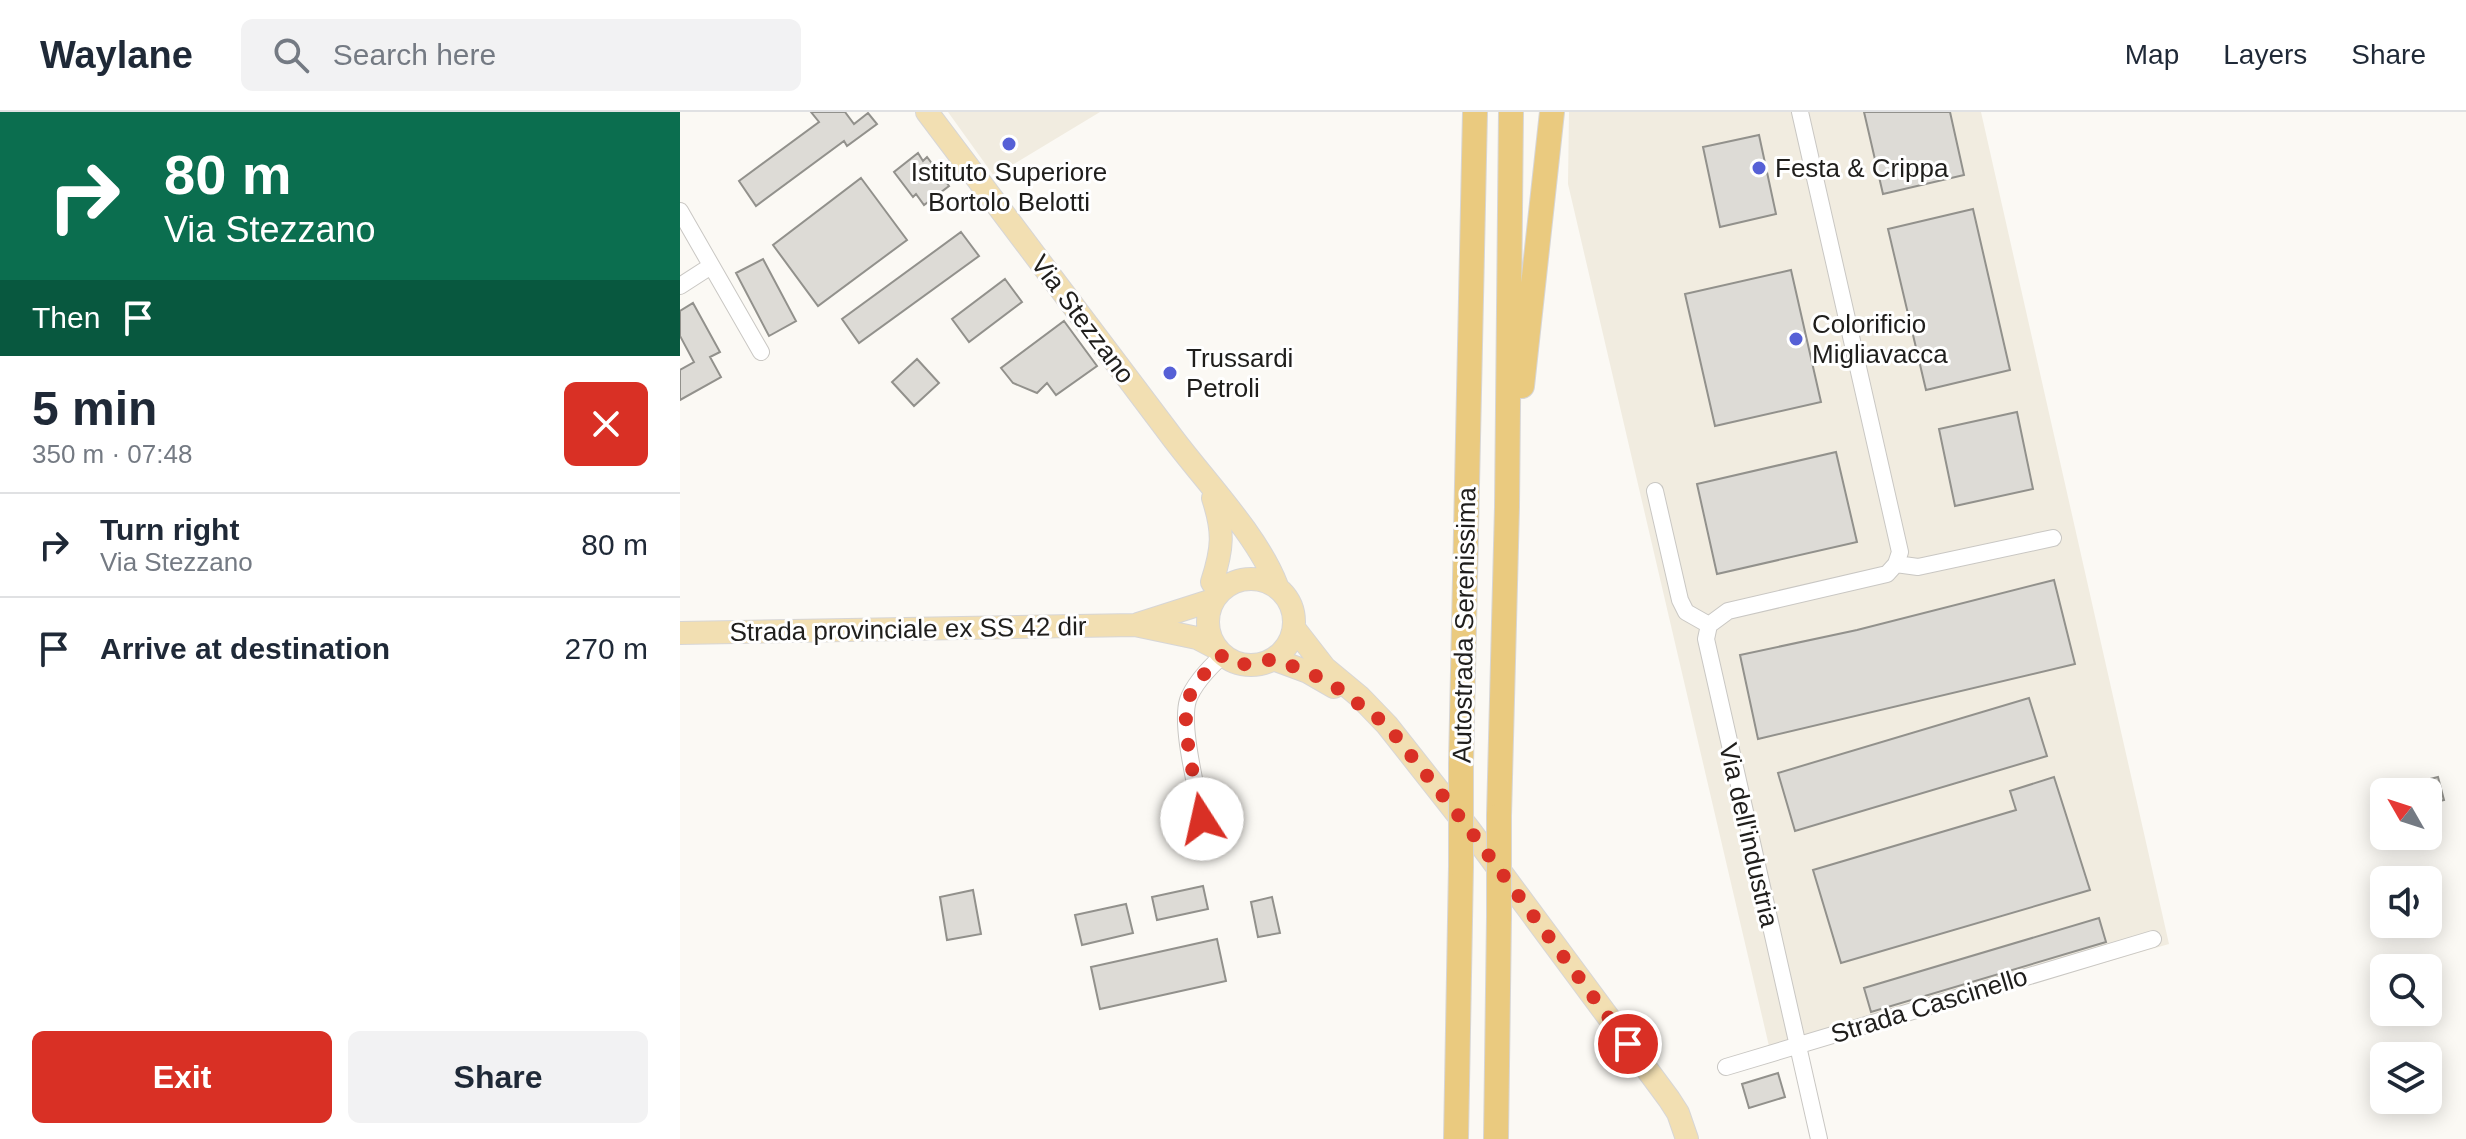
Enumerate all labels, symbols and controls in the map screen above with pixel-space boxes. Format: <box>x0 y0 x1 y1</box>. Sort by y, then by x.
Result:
search box <box>241 19 801 91</box>
icon: search <box>269 33 313 77</box>
text: Waylane <box>40 34 193 76</box>
text: Search here <box>333 38 496 71</box>
text: Map <box>2125 39 2179 70</box>
text: Layers <box>2223 39 2307 70</box>
text: Share <box>2351 39 2426 70</box>
marker: Istituto Superiore Bortolo Belotti <box>1000 135 1018 153</box>
text: 80 m <box>164 143 292 206</box>
icon: right <box>32 144 136 248</box>
place label: Festa & Crippa <box>1775 153 1949 183</box>
place label: Istituto Superiore Bortolo Belotti <box>911 157 1107 217</box>
marker: Festa & Crippa <box>1750 159 1768 177</box>
text: Via Stezzano <box>164 209 375 250</box>
street label: Via Stezzano <box>1025 249 1141 389</box>
icon: arrive <box>116 296 160 340</box>
text: Then <box>32 301 100 334</box>
place label: Colorificio Migliavacca <box>1812 309 1948 369</box>
marker: Colorificio Migliavacca <box>1787 330 1805 348</box>
place label: Trussardi Petroli <box>1186 343 1293 403</box>
marker: Trussardi Petroli <box>1161 364 1179 382</box>
text: 5 min <box>32 382 157 435</box>
button: close <box>564 382 648 466</box>
text: 350 m · 07:48 <box>32 439 192 469</box>
street label: Autostrada Serenissima <box>1447 486 1481 763</box>
text: Turn right <box>100 513 239 546</box>
icon: right <box>32 523 76 567</box>
text: 80 m <box>581 528 648 561</box>
text: Via Stezzano <box>100 547 253 577</box>
street label: Strada provinciale ex SS 42 dir <box>729 611 1087 647</box>
icon: arrive <box>32 627 76 671</box>
text: Arrive at destination <box>100 632 390 665</box>
text: 270 m <box>565 632 648 665</box>
street label: Via dell'industria <box>1713 740 1785 931</box>
position arrow <box>1160 777 1244 861</box>
north arrow <box>2370 778 2442 850</box>
map controls <box>2370 778 2442 1114</box>
button: sound <box>2370 866 2442 938</box>
button: search <box>2370 954 2442 1026</box>
street label: Strada Cascinello <box>1827 961 2031 1049</box>
pin <box>1594 1010 1662 1078</box>
icon: arrive <box>1606 1022 1650 1066</box>
button: Exit <box>32 1031 332 1123</box>
button: Share <box>348 1031 648 1123</box>
button: layers <box>2370 1042 2442 1114</box>

